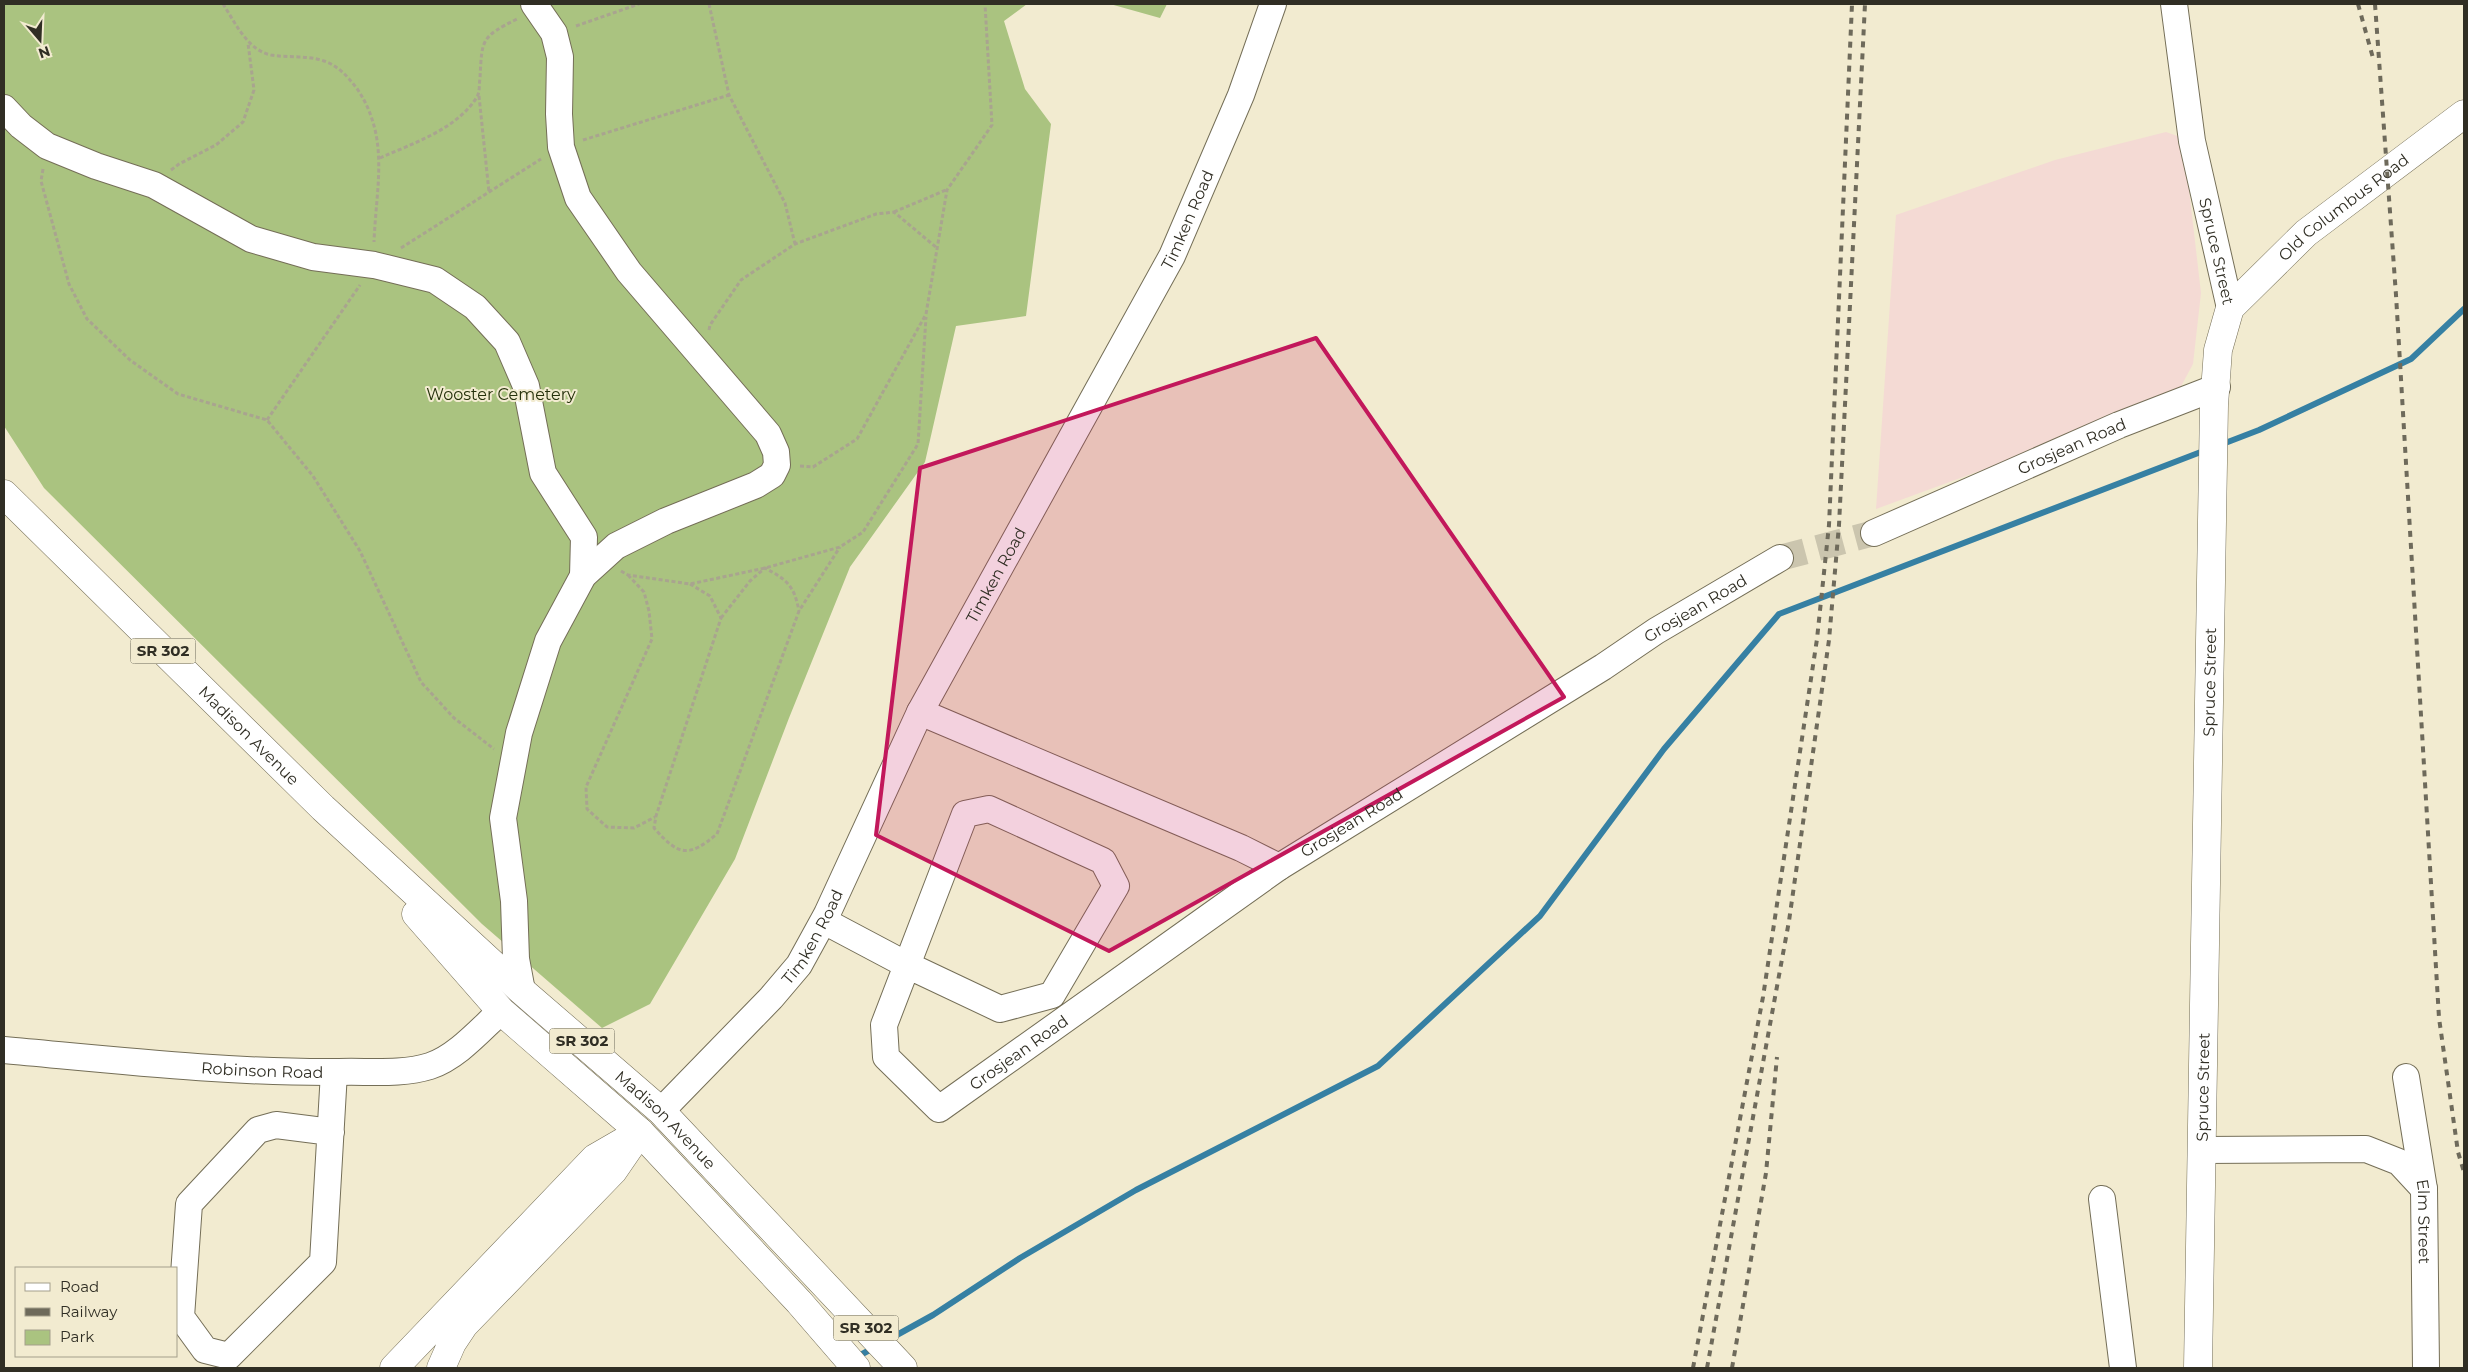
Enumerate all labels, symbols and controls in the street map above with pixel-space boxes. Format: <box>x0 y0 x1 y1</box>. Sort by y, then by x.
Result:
north arrow <box>15 15 65 65</box>
text: N <box>36 42 53 63</box>
street label: Old Columbus Road <box>2274 150 2413 265</box>
street label: Timken Road <box>1158 167 1218 273</box>
street label: Spruce Street <box>2195 196 2238 307</box>
park label: Wooster Cemetery <box>426 385 576 404</box>
street label: Grosjean Road <box>2015 414 2129 479</box>
street label: Timken Road <box>962 524 1030 626</box>
street label: Grosjean Road <box>1640 571 1750 647</box>
street label: Spruce Street <box>2199 627 2220 737</box>
road number: SR 302 <box>130 638 196 664</box>
street label: Madison Avenue <box>195 682 303 789</box>
street label: Grosjean Road <box>1297 784 1406 861</box>
street label: Timken Road <box>778 887 847 988</box>
street label: Grosjean Road <box>966 1011 1072 1094</box>
road number: SR 302 <box>550 1028 614 1054</box>
street label: Spruce Street <box>2193 1032 2214 1142</box>
street label: Robinson Road <box>200 1058 323 1082</box>
street label: Madison Avenue <box>611 1067 720 1173</box>
street label: Elm Street <box>2413 1178 2434 1264</box>
legend <box>15 1267 178 1357</box>
text: Road <box>60 1277 99 1296</box>
text: Railway <box>60 1302 118 1321</box>
road number: SR 302 <box>834 1316 898 1340</box>
text: Park <box>60 1327 94 1346</box>

